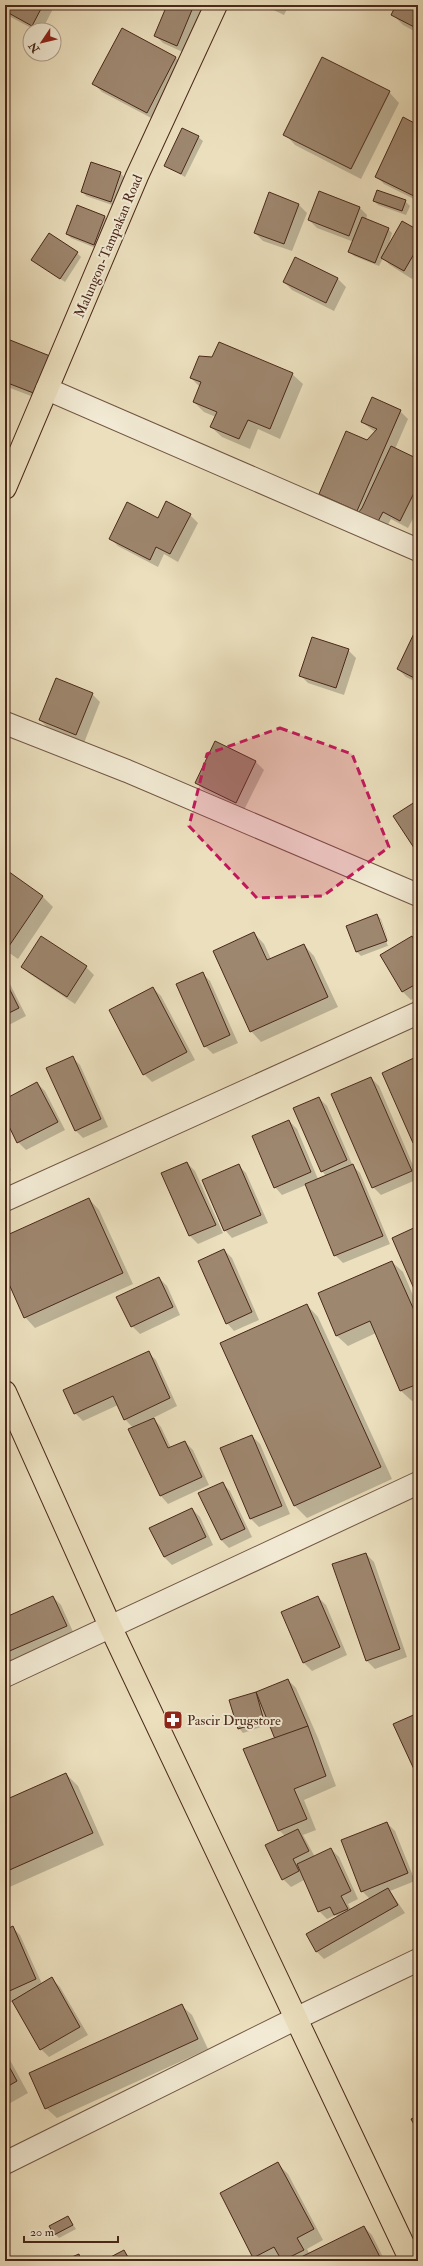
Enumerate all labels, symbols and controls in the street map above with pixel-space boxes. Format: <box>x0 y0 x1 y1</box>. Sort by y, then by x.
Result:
north arrow <box>22 22 62 62</box>
text: N <box>25 39 43 56</box>
street label: Malungon-Tampakan Road <box>71 172 147 321</box>
pharmacy icon: Pascir Drugstore <box>162 1709 184 1731</box>
place label: Pascir Drugstore <box>187 1712 281 1729</box>
scale bar <box>24 2218 118 2244</box>
text: 20 m <box>30 2225 55 2240</box>

